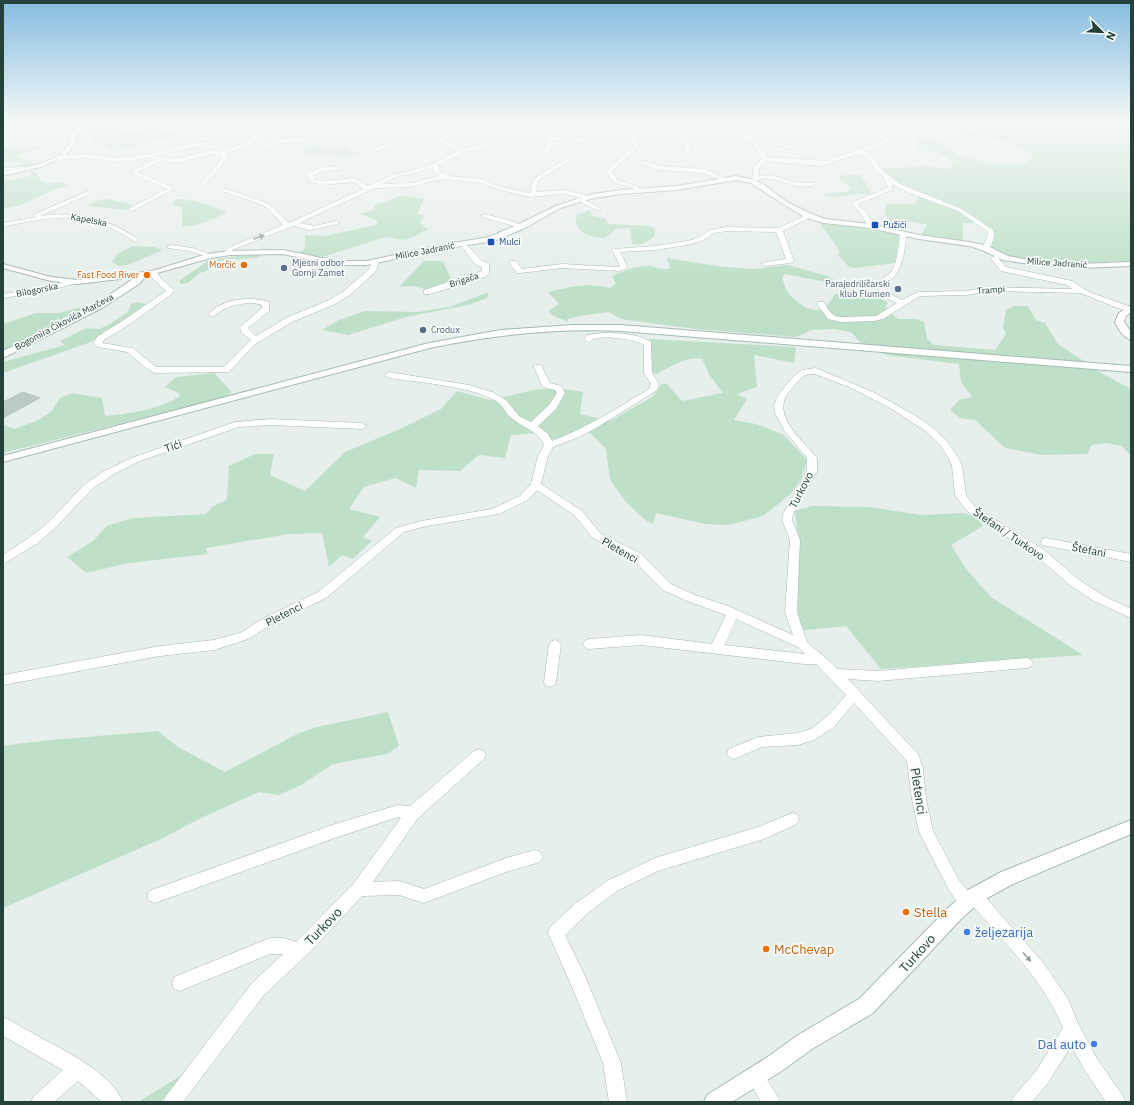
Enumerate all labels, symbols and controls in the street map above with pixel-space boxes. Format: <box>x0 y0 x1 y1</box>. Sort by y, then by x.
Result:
north arrow <box>1082 12 1122 52</box>
text: N <box>1103 30 1119 43</box>
street label: Kapelska <box>70 211 108 228</box>
place label: Pužići <box>883 219 907 230</box>
marker: Pužići <box>870 220 880 230</box>
one-way arrow <box>254 234 266 240</box>
place label: Mulci <box>499 236 521 247</box>
marker: Mulci <box>486 237 496 247</box>
street label: Milice Jadranić <box>394 239 456 262</box>
street label: Milice Jadranić <box>1027 255 1088 270</box>
place label: Mjesni odbor Gornji Zamet <box>292 257 345 278</box>
place label: Morčić <box>209 259 236 270</box>
marker: Morčić <box>239 260 249 270</box>
marker: Mjesni odbor Gornji Zamet <box>279 263 289 273</box>
place label: Fast Food River <box>77 269 140 280</box>
marker: Fast Food River <box>142 270 152 280</box>
street label: Brigača <box>448 270 480 289</box>
place label: Parajedriličarski klub Flumen <box>825 278 890 299</box>
street label: Bilogorska <box>15 280 59 299</box>
street label: Trampi <box>977 283 1005 296</box>
marker: Parajedriličarski klub Flumen <box>893 284 903 294</box>
street label: Bogomira Ćikovića Marčeva <box>12 290 115 352</box>
place label: Crodux <box>431 324 460 335</box>
marker: Crodux <box>418 325 428 335</box>
street label: Tići <box>163 437 183 455</box>
street label: Turkovo <box>786 469 816 511</box>
street label: Štefani / Turkovo <box>971 505 1047 563</box>
street label: Pletenci <box>599 534 641 566</box>
street label: Štefani <box>1071 540 1107 560</box>
street label: Pletenci <box>263 599 305 629</box>
street label: Pletenci <box>906 766 931 816</box>
street label: Turkovo <box>301 904 346 949</box>
place label: Stella <box>914 904 947 921</box>
marker: Stella <box>901 907 911 917</box>
place label: željezarija <box>975 924 1033 941</box>
marker: željezarija <box>962 927 972 937</box>
street label: Turkovo <box>896 930 939 976</box>
place label: McChevap <box>774 941 834 958</box>
marker: McChevap <box>761 944 771 954</box>
one-way arrow <box>1023 952 1032 962</box>
place label: Dal auto <box>1038 1036 1086 1053</box>
marker: Dal auto <box>1089 1039 1099 1049</box>

